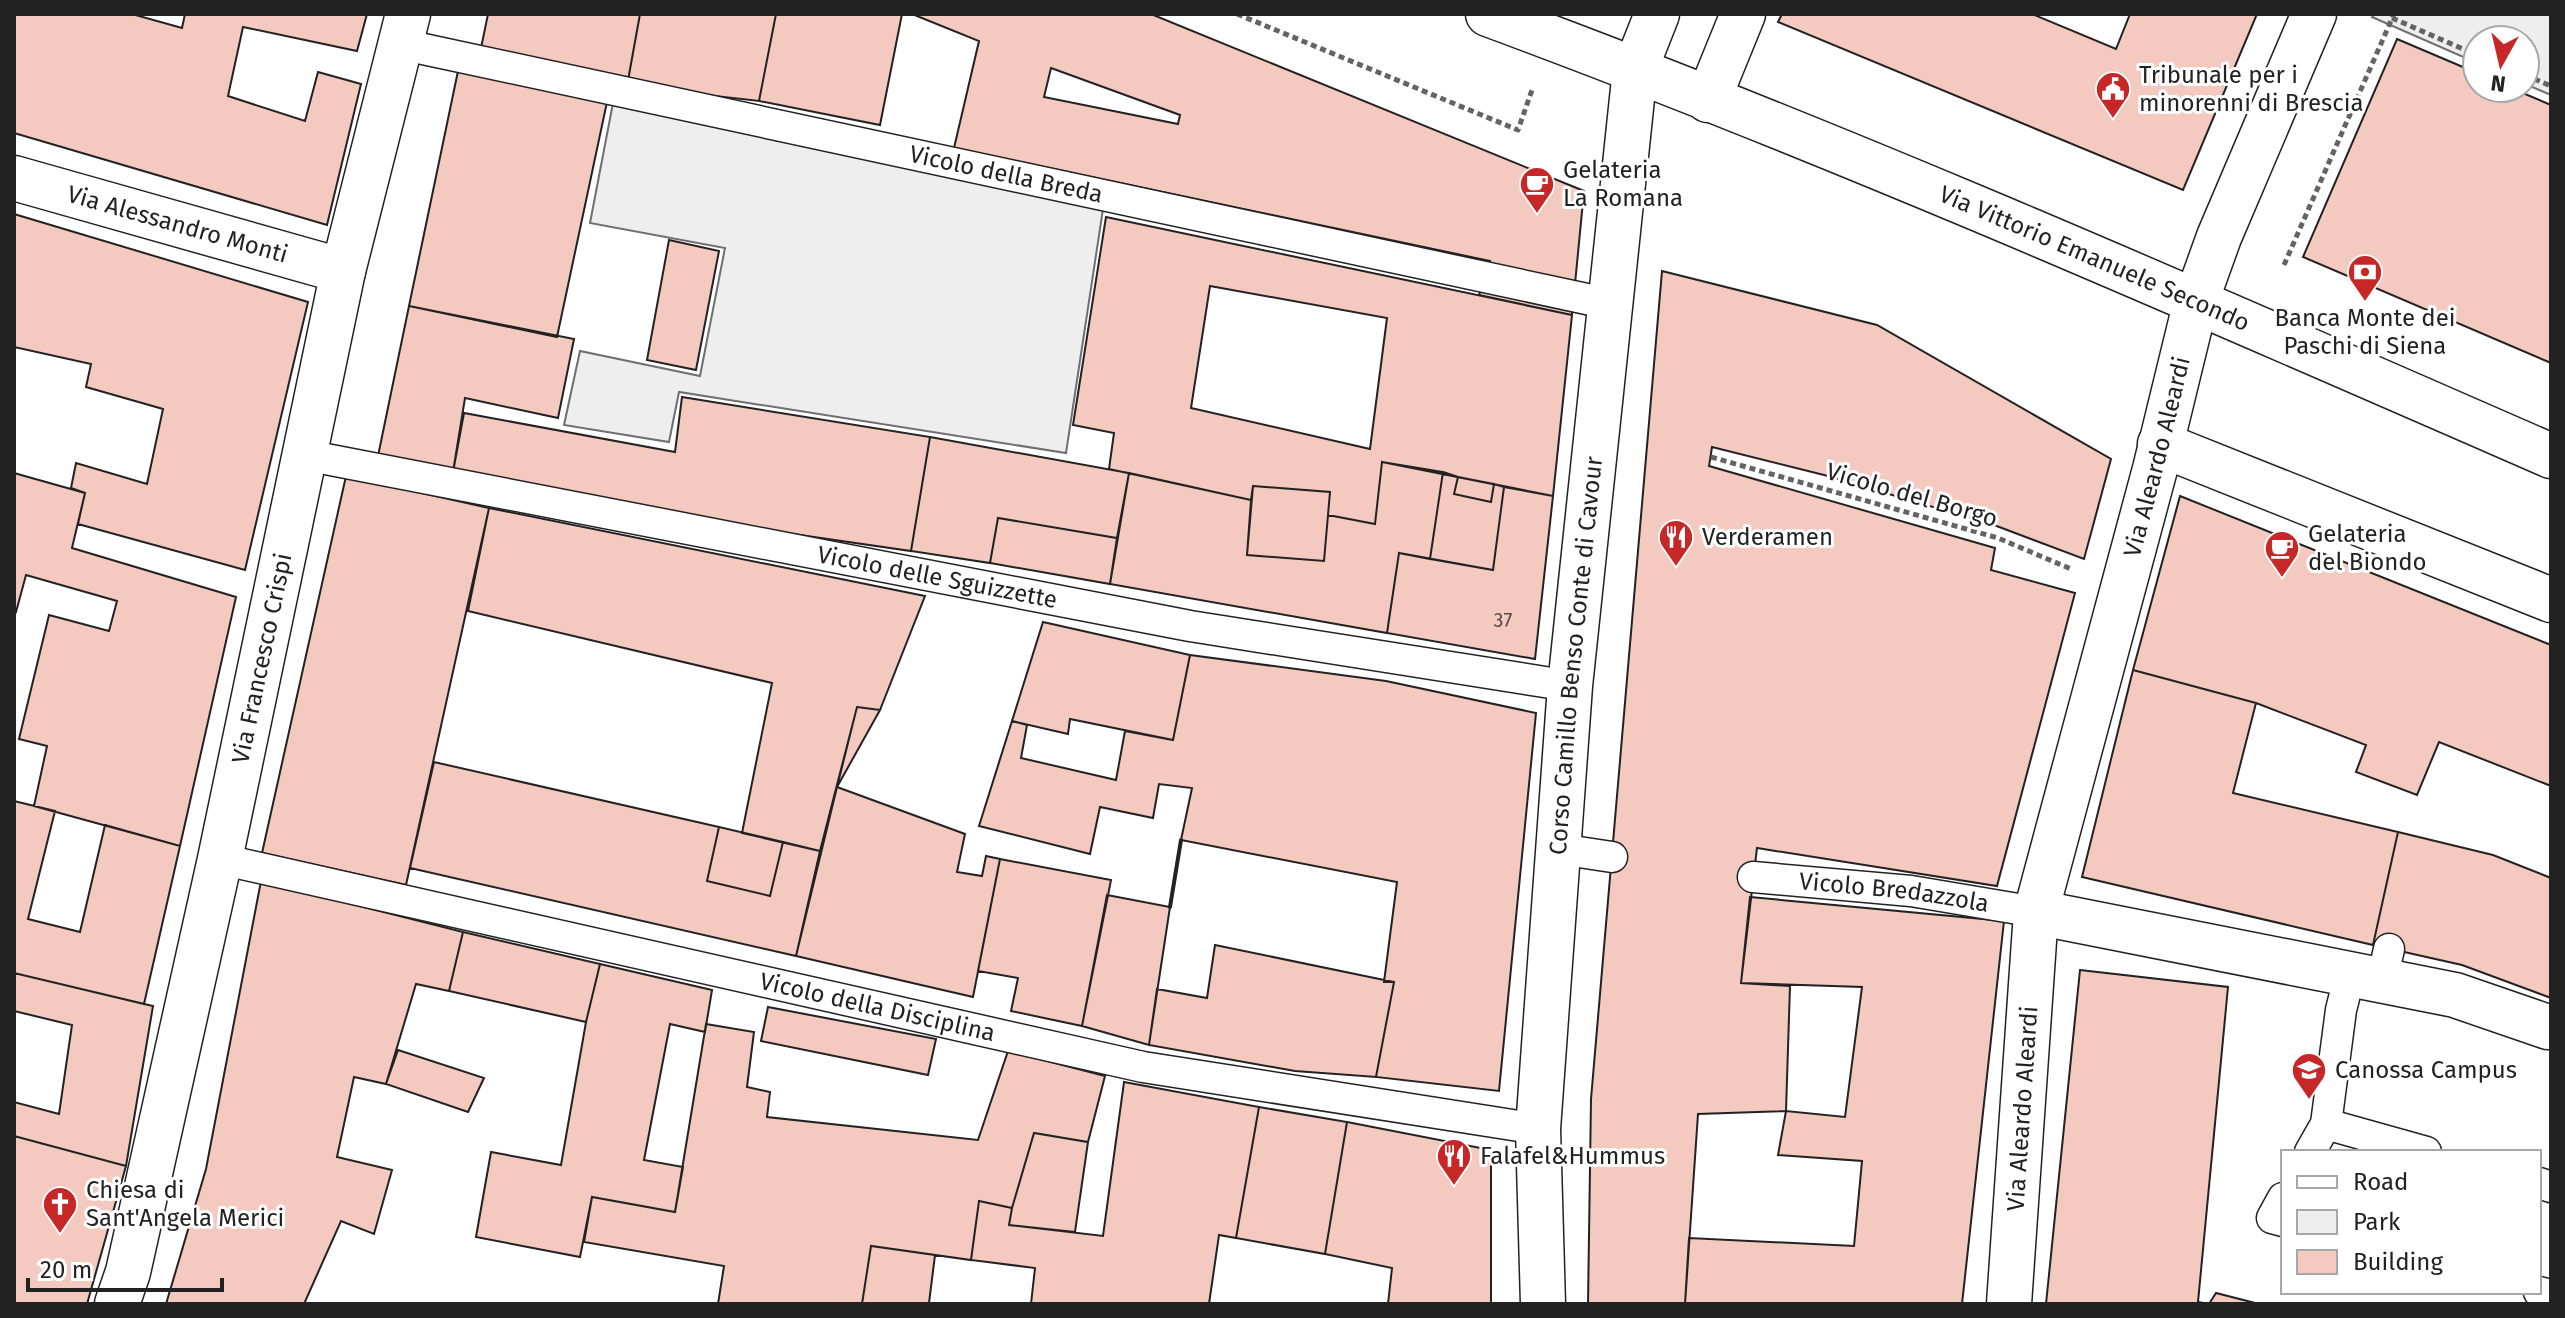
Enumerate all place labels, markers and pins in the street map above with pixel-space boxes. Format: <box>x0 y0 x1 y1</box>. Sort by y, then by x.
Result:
place label: Tribunale per i minorenni di Brescia <box>2139 61 2364 117</box>
public building icon: Tribunale per i minorenni di Brescia <box>2094 70 2132 120</box>
place label: Gelateria La Romana <box>1563 156 1683 212</box>
cafe icon: Gelateria La Romana <box>1518 165 1556 215</box>
bank icon: Banca Monte dei Paschi di Siena <box>2346 253 2384 303</box>
place label: Banca Monte dei Paschi di Siena <box>2274 304 2456 360</box>
restaurant icon: Verderamen <box>1657 518 1695 568</box>
place label: Gelateria del Biondo <box>2308 520 2427 576</box>
place label: Verderamen <box>1702 523 1833 551</box>
cafe icon: Gelateria del Biondo <box>2263 529 2301 579</box>
school or university icon: Canossa Campus <box>2290 1051 2328 1101</box>
place label: Canossa Campus <box>2335 1056 2517 1084</box>
restaurant icon: Falafel&Hummus <box>1435 1137 1473 1187</box>
place label: Falafel&Hummus <box>1480 1142 1665 1170</box>
place label: Chiesa di Sant'Angela Merici <box>86 1176 284 1232</box>
church icon: Chiesa di Sant'Angela Merici <box>41 1185 79 1235</box>

